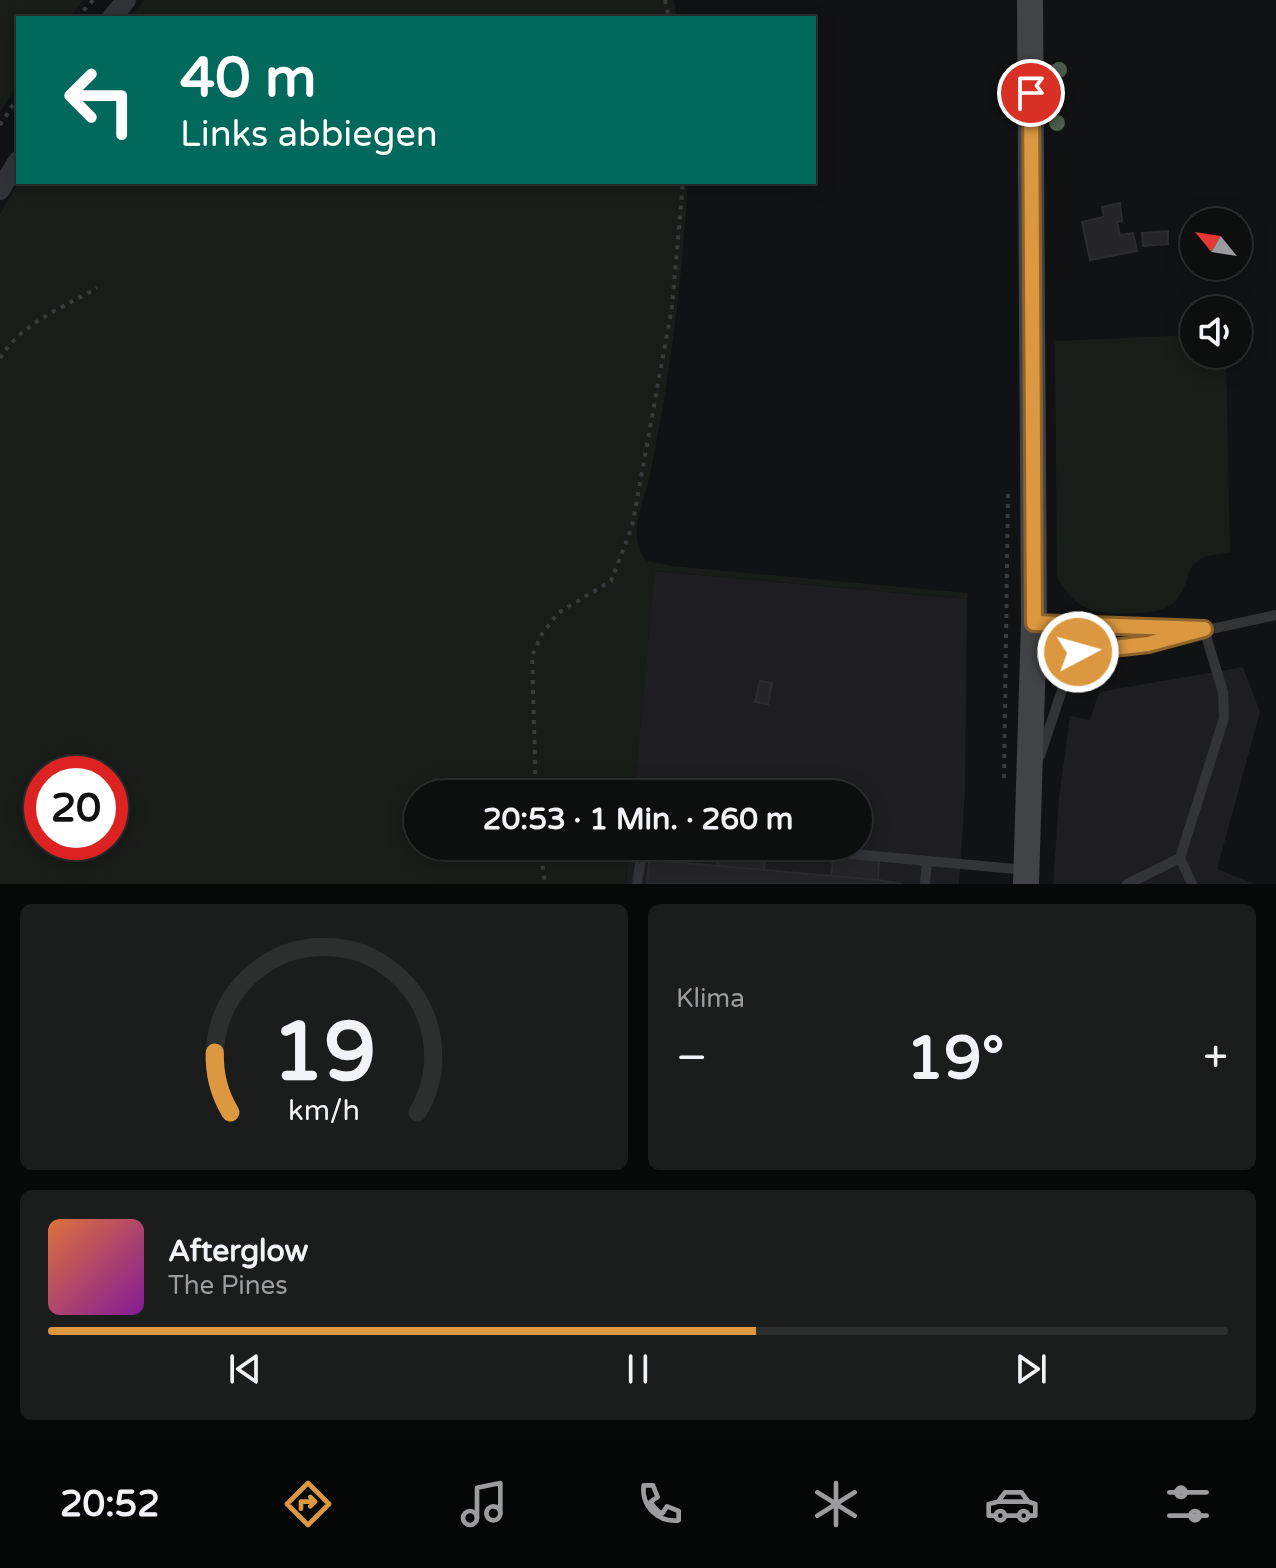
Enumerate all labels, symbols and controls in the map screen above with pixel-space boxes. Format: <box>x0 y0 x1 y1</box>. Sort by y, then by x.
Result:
text: 40 m <box>180 45 316 112</box>
icon: left <box>48 48 152 152</box>
pin <box>997 59 1065 127</box>
icon: arrive <box>1009 71 1053 115</box>
text: Links abbiegen <box>180 113 438 156</box>
north arrow <box>1180 208 1252 280</box>
map controls <box>1180 208 1252 368</box>
button: sound <box>1180 296 1252 368</box>
position arrow <box>1036 610 1120 694</box>
speed limit sign: 20 <box>24 756 128 860</box>
text: 20:53 · 1 Min. · 260 m <box>483 801 793 838</box>
text: Klima <box>676 983 745 1014</box>
text: 19 <box>272 1003 376 1103</box>
text: 19° <box>906 1023 1004 1095</box>
text: − <box>676 1032 707 1085</box>
text: + <box>1203 1032 1228 1085</box>
text: km/h <box>288 1094 360 1128</box>
text: Afterglow <box>168 1233 308 1270</box>
text: The Pines <box>168 1270 288 1301</box>
icon: previous <box>223 1347 267 1391</box>
icon: pause <box>616 1347 660 1391</box>
icon: next <box>1009 1347 1053 1391</box>
icon: directions <box>280 1476 336 1532</box>
icon: music <box>456 1476 512 1532</box>
icon: phone <box>632 1476 688 1532</box>
icon: climate <box>808 1476 864 1532</box>
icon: car <box>984 1476 1040 1532</box>
icon: filters <box>1160 1476 1216 1532</box>
text: 20:52 <box>60 1483 160 1526</box>

